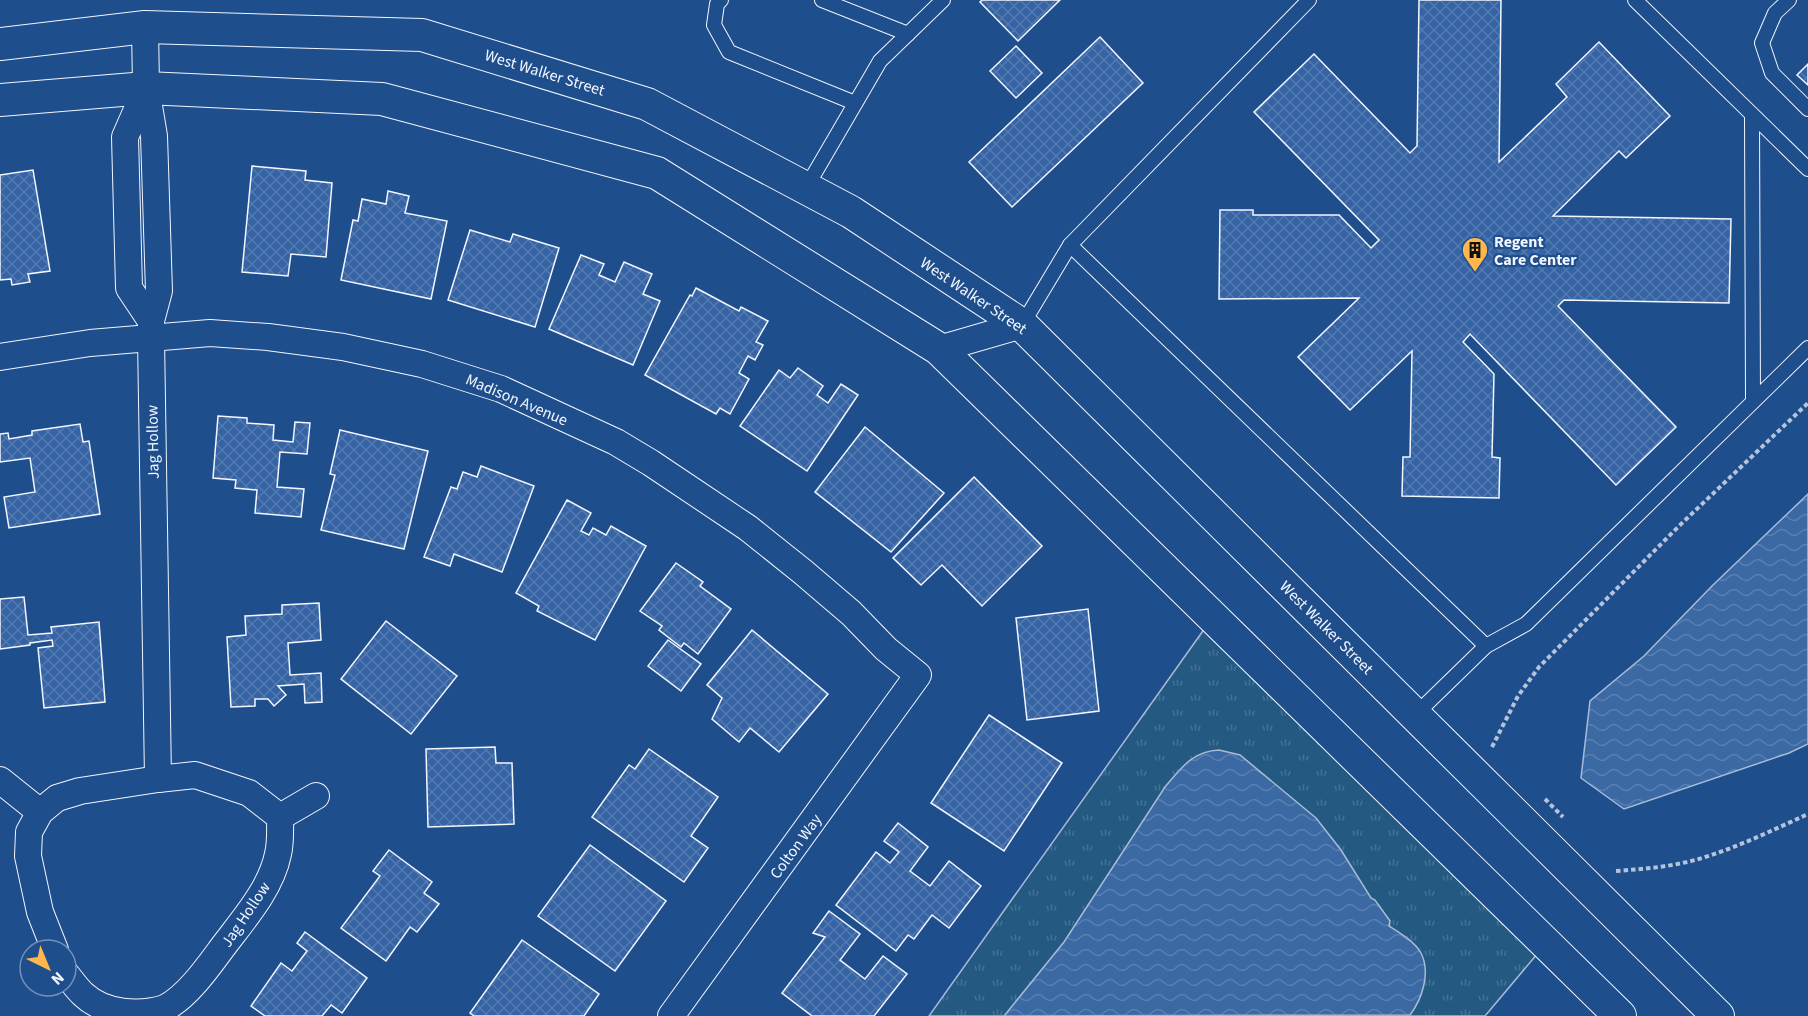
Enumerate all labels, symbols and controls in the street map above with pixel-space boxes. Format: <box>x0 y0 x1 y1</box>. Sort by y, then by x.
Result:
street label: West Walker Street <box>482 44 608 102</box>
place label: Regent Care Center <box>1494 231 1577 271</box>
building icon: Regent Care Center <box>1460 235 1490 273</box>
street label: West Walker Street <box>916 252 1032 340</box>
street label: Madison Avenue <box>462 368 571 431</box>
street label: Jag Hollow <box>141 404 165 479</box>
street label: West Walker Street <box>1275 576 1378 680</box>
street label: Colton Way <box>765 809 827 884</box>
street label: Jag Hollow <box>216 877 276 952</box>
north arrow <box>18 938 78 998</box>
text: N <box>46 967 69 990</box>

